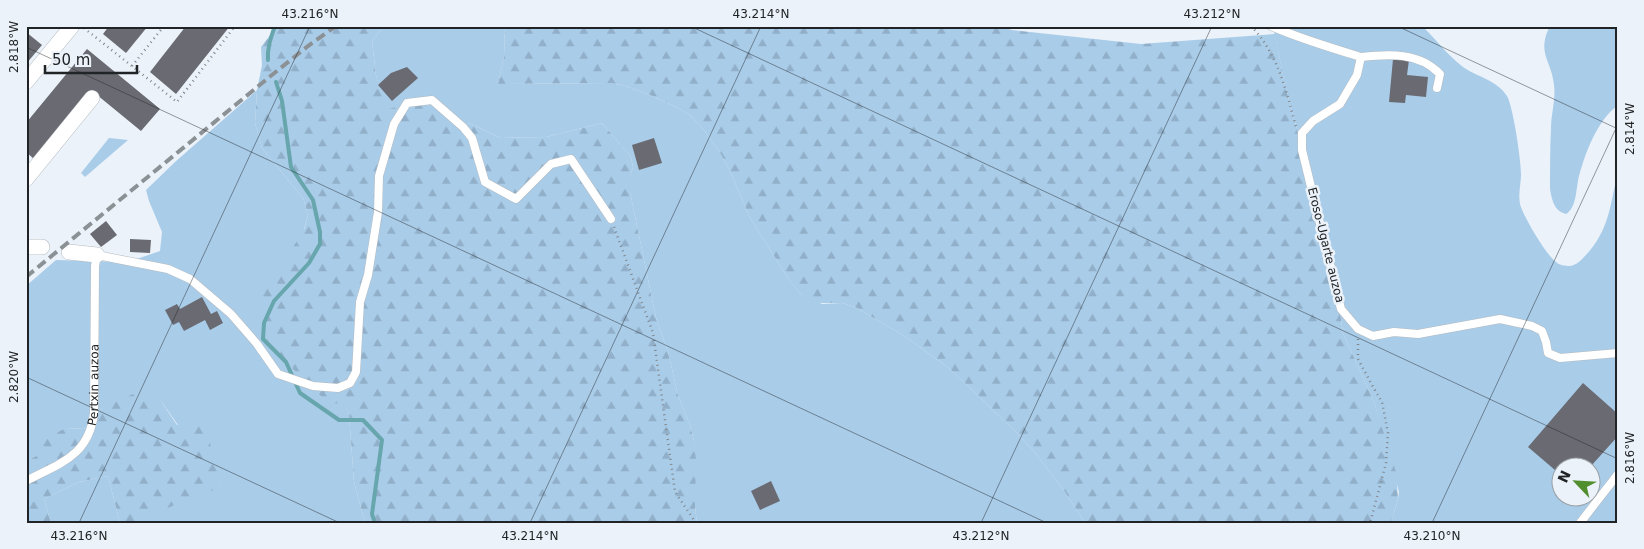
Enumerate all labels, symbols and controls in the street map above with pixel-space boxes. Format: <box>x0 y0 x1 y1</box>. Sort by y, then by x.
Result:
text: 43.216°N <box>282 7 338 21</box>
text: 43.214°N <box>733 7 789 21</box>
text: 43.212°N <box>1184 7 1240 21</box>
text: 2.818°W <box>7 21 21 73</box>
scale bar <box>45 42 138 74</box>
text: 50 m <box>52 51 90 69</box>
text: 2.814°W <box>1623 103 1637 155</box>
street label: Eroso-Ugarte auzoa <box>1305 186 1347 304</box>
street label: Pertxin auzoa <box>85 344 101 427</box>
text: 2.820°W <box>7 351 21 403</box>
text: 2.816°W <box>1623 432 1637 484</box>
north arrow <box>1552 456 1602 506</box>
text: N <box>1554 468 1574 485</box>
text: 43.216°N <box>51 529 107 543</box>
text: 43.214°N <box>502 529 558 543</box>
text: 43.212°N <box>953 529 1009 543</box>
text: 43.210°N <box>1404 529 1460 543</box>

